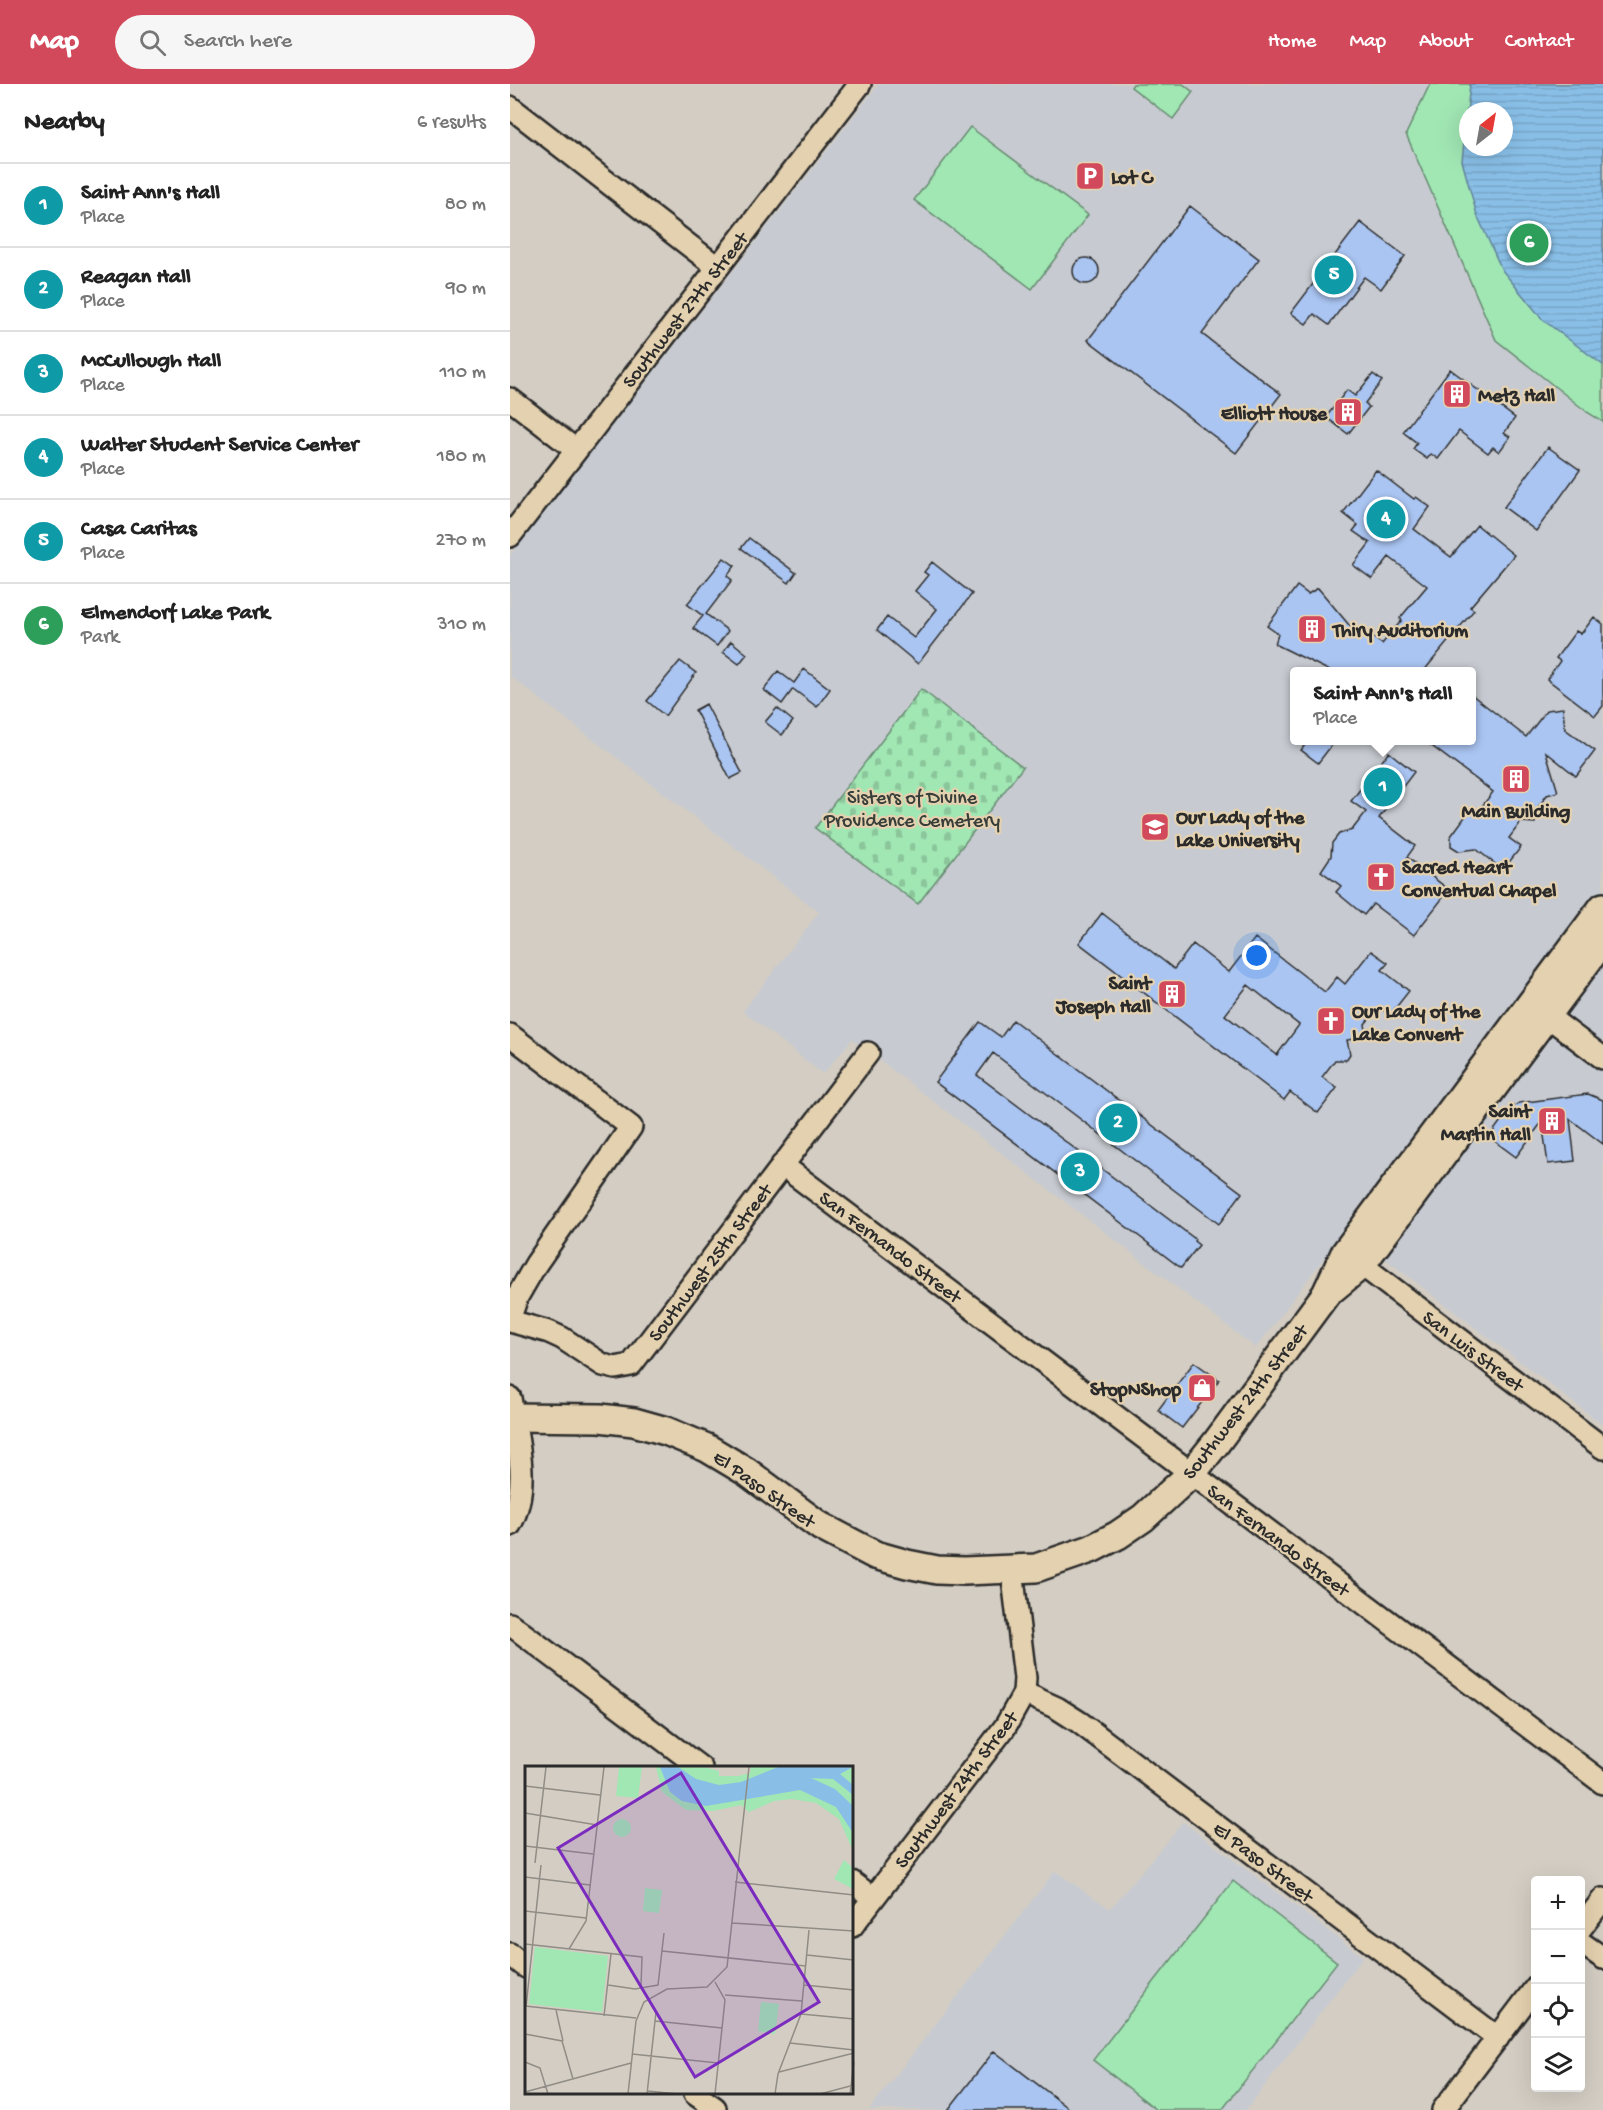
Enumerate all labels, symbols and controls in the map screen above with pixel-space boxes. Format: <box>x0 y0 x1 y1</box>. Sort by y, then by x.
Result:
search box <box>115 15 535 69</box>
text: Map <box>30 26 79 59</box>
icon: search <box>136 26 169 59</box>
text: Search here <box>184 29 292 55</box>
text: Home <box>1268 30 1316 55</box>
text: Map <box>1349 30 1386 55</box>
text: About <box>1419 30 1472 55</box>
text: Contact <box>1505 30 1573 55</box>
north arrow <box>1459 102 1513 156</box>
text: Nearby <box>24 108 105 139</box>
text: 6 results <box>417 112 486 135</box>
parking icon: Lot C <box>1074 160 1106 192</box>
place label: Lot C <box>1111 168 1155 191</box>
text: Saint Ann's Hall <box>81 181 220 207</box>
text: 1 <box>39 194 48 217</box>
text: 80 m <box>445 194 486 217</box>
text: Place <box>81 207 125 230</box>
pin: 6 <box>1510 220 1548 266</box>
street label: Southwest 27th Street <box>619 227 756 394</box>
pin: 5 <box>1314 252 1354 297</box>
text: Reagan Hall <box>81 265 191 291</box>
text: 2 <box>39 278 48 301</box>
text: 90 m <box>446 278 486 301</box>
text: Place <box>81 291 125 314</box>
text: McCullough Hall <box>81 349 221 375</box>
text: 3 <box>38 362 49 385</box>
text: 110 m <box>440 362 486 385</box>
text: Place <box>81 375 125 398</box>
building icon: Metz Hall <box>1441 378 1473 410</box>
place label: Metz Hall <box>1478 386 1556 409</box>
building icon: Elliott House <box>1332 396 1364 428</box>
place label: Elliott House <box>1221 404 1328 427</box>
text: Walter Student Service Center <box>81 433 358 459</box>
text: 4 <box>39 446 48 469</box>
text: 180 m <box>437 446 486 469</box>
text: Place <box>81 459 125 482</box>
pin: 4 <box>1366 496 1406 542</box>
text: Casa Caritas <box>81 517 197 543</box>
text: 5 <box>38 530 49 553</box>
text: 270 m <box>436 530 486 553</box>
text: Place <box>81 543 125 566</box>
text: Elmendorf Lake Park <box>81 601 270 627</box>
building icon: Thiry Auditorium <box>1296 613 1328 645</box>
text: 6 <box>38 614 49 637</box>
text: 310 m <box>437 614 486 637</box>
place label: Thiry Auditorium <box>1331 621 1469 644</box>
text: Park <box>81 627 119 650</box>
popup <box>1290 667 1476 745</box>
text: Saint Ann's Hall <box>1313 682 1453 708</box>
text: Place <box>1313 708 1357 731</box>
building icon: Main Building <box>1500 763 1532 795</box>
pin: 1 <box>1364 764 1402 810</box>
park label: Sisters of Divine Providence Cemetery <box>823 788 1000 834</box>
place label: Main Building <box>1462 802 1570 825</box>
place label: Our Lady of the Lake University <box>1176 808 1305 854</box>
school or university icon: Our Lady of the Lake University <box>1139 811 1171 843</box>
place label: Sacred Heart Conventual Chapel <box>1401 858 1557 904</box>
church icon: Sacred Heart Conventual Chapel <box>1365 861 1397 893</box>
your location <box>1242 941 1271 970</box>
place label: Saint Joseph Hall <box>1055 974 1153 1020</box>
building icon: Saint Joseph Hall <box>1156 978 1188 1010</box>
place label: Our Lady of the Lake Convent <box>1352 1002 1481 1048</box>
church icon: Our Lady of the Lake Convent <box>1315 1005 1347 1037</box>
pin: 2 <box>1098 1100 1138 1146</box>
place label: Saint Martin Hall <box>1441 1102 1533 1148</box>
building icon: Saint Martin Hall <box>1536 1105 1568 1137</box>
pin: 3 <box>1060 1150 1100 1194</box>
street label: Southwest 25th Street <box>645 1179 780 1347</box>
street label: San Fernando Street <box>813 1188 966 1311</box>
street label: San Luis Street <box>1417 1307 1529 1400</box>
street label: Southwest 24th Street <box>1179 1320 1316 1485</box>
shop icon: StopNShop <box>1186 1372 1218 1404</box>
place label: StopNShop <box>1090 1380 1181 1403</box>
street label: El Paso Street <box>707 1447 820 1536</box>
street label: San Fernando Street <box>1201 1481 1354 1604</box>
street label: Southwest 24th Street <box>891 1707 1025 1874</box>
inset map <box>525 1766 854 2095</box>
street label: El Paso Street <box>1207 1819 1318 1910</box>
map controls <box>1531 1876 1585 2092</box>
button: + <box>1531 1876 1585 1930</box>
button: − <box>1531 1930 1585 1984</box>
button: locate <box>1531 1984 1585 2038</box>
button: layers <box>1531 2038 1585 2092</box>

